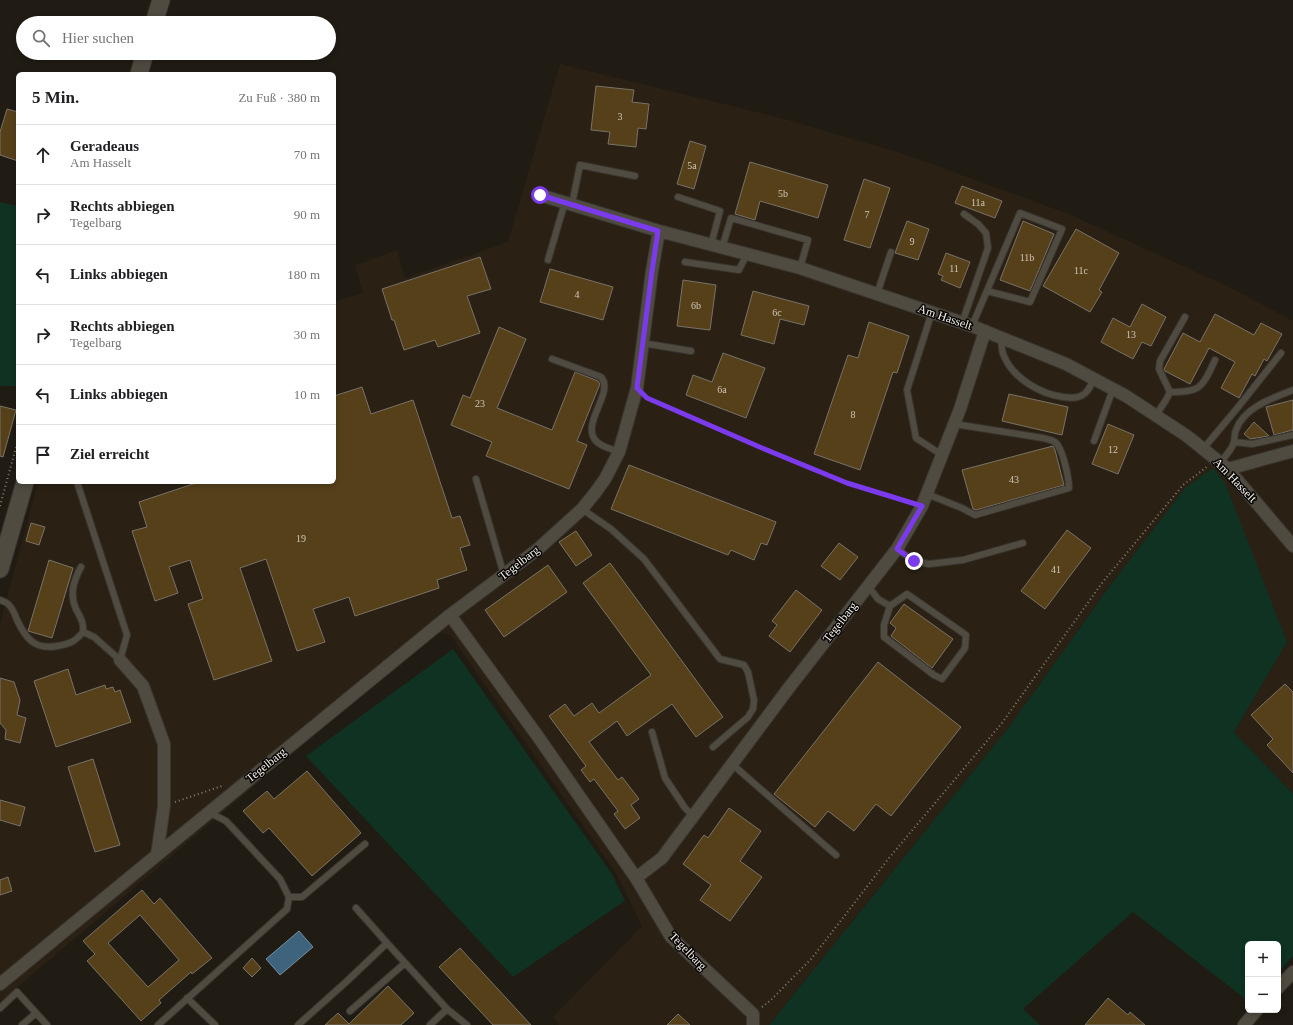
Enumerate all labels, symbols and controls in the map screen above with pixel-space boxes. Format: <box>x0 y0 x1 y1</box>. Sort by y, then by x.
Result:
search box <box>16 16 336 60</box>
icon: search <box>30 27 52 49</box>
text: Hier suchen <box>62 30 134 46</box>
text: 5 Min. <box>32 88 79 107</box>
text: Zu Fuß · 380 m <box>238 90 320 105</box>
house number: 3 <box>618 111 623 122</box>
text: Geradeaus <box>70 138 139 154</box>
icon: ahead <box>32 144 54 166</box>
text: 70 m <box>294 147 320 162</box>
text: Am Hasselt <box>70 155 131 170</box>
house number: 5a <box>687 160 697 171</box>
route start <box>531 186 549 204</box>
house number: 5b <box>778 188 788 199</box>
house number: 11a <box>971 197 986 208</box>
text: Rechts abbiegen <box>70 198 175 214</box>
icon: right <box>32 204 54 226</box>
text: 90 m <box>294 207 320 222</box>
house number: 7 <box>865 209 870 220</box>
text: Tegelbarg <box>70 215 122 230</box>
house number: 9 <box>910 236 915 247</box>
house number: 11b <box>1020 252 1034 263</box>
house number: 11 <box>949 263 959 274</box>
icon: left <box>32 264 54 286</box>
house number: 11c <box>1074 265 1089 276</box>
text: Links abbiegen <box>70 266 168 282</box>
text: 180 m <box>287 267 320 282</box>
house number: 4 <box>575 289 580 300</box>
house number: 6b <box>691 300 701 311</box>
street label: Am Hasselt <box>916 301 975 333</box>
house number: 6c <box>772 307 782 318</box>
text: Rechts abbiegen <box>70 318 175 334</box>
icon: right <box>32 324 54 346</box>
text: 30 m <box>294 327 320 342</box>
house number: 13 <box>1126 329 1136 340</box>
text: Tegelbarg <box>70 335 122 350</box>
icon: left <box>32 384 54 406</box>
house number: 6a <box>717 384 727 395</box>
text: Links abbiegen <box>70 386 168 402</box>
text: 10 m <box>294 387 320 402</box>
house number: 23 <box>475 398 485 409</box>
house number: 8 <box>851 409 856 420</box>
icon: arrive <box>32 444 54 466</box>
house number: 12 <box>1108 444 1118 455</box>
text: Ziel erreicht <box>70 446 149 462</box>
street label: Am Hasselt <box>1210 455 1260 506</box>
house number: 43 <box>1009 474 1019 485</box>
house number: 19 <box>296 533 306 544</box>
street label: Tegelbarg <box>496 543 542 583</box>
route end <box>905 552 923 570</box>
house number: 41 <box>1051 564 1061 575</box>
street label: Tegelbarg <box>820 599 860 645</box>
street label: Tegelbarg <box>243 745 289 785</box>
street label: Tegelbarg <box>666 929 710 973</box>
map controls <box>1245 941 1281 1013</box>
button: + <box>1245 941 1281 977</box>
button: − <box>1245 977 1281 1013</box>

